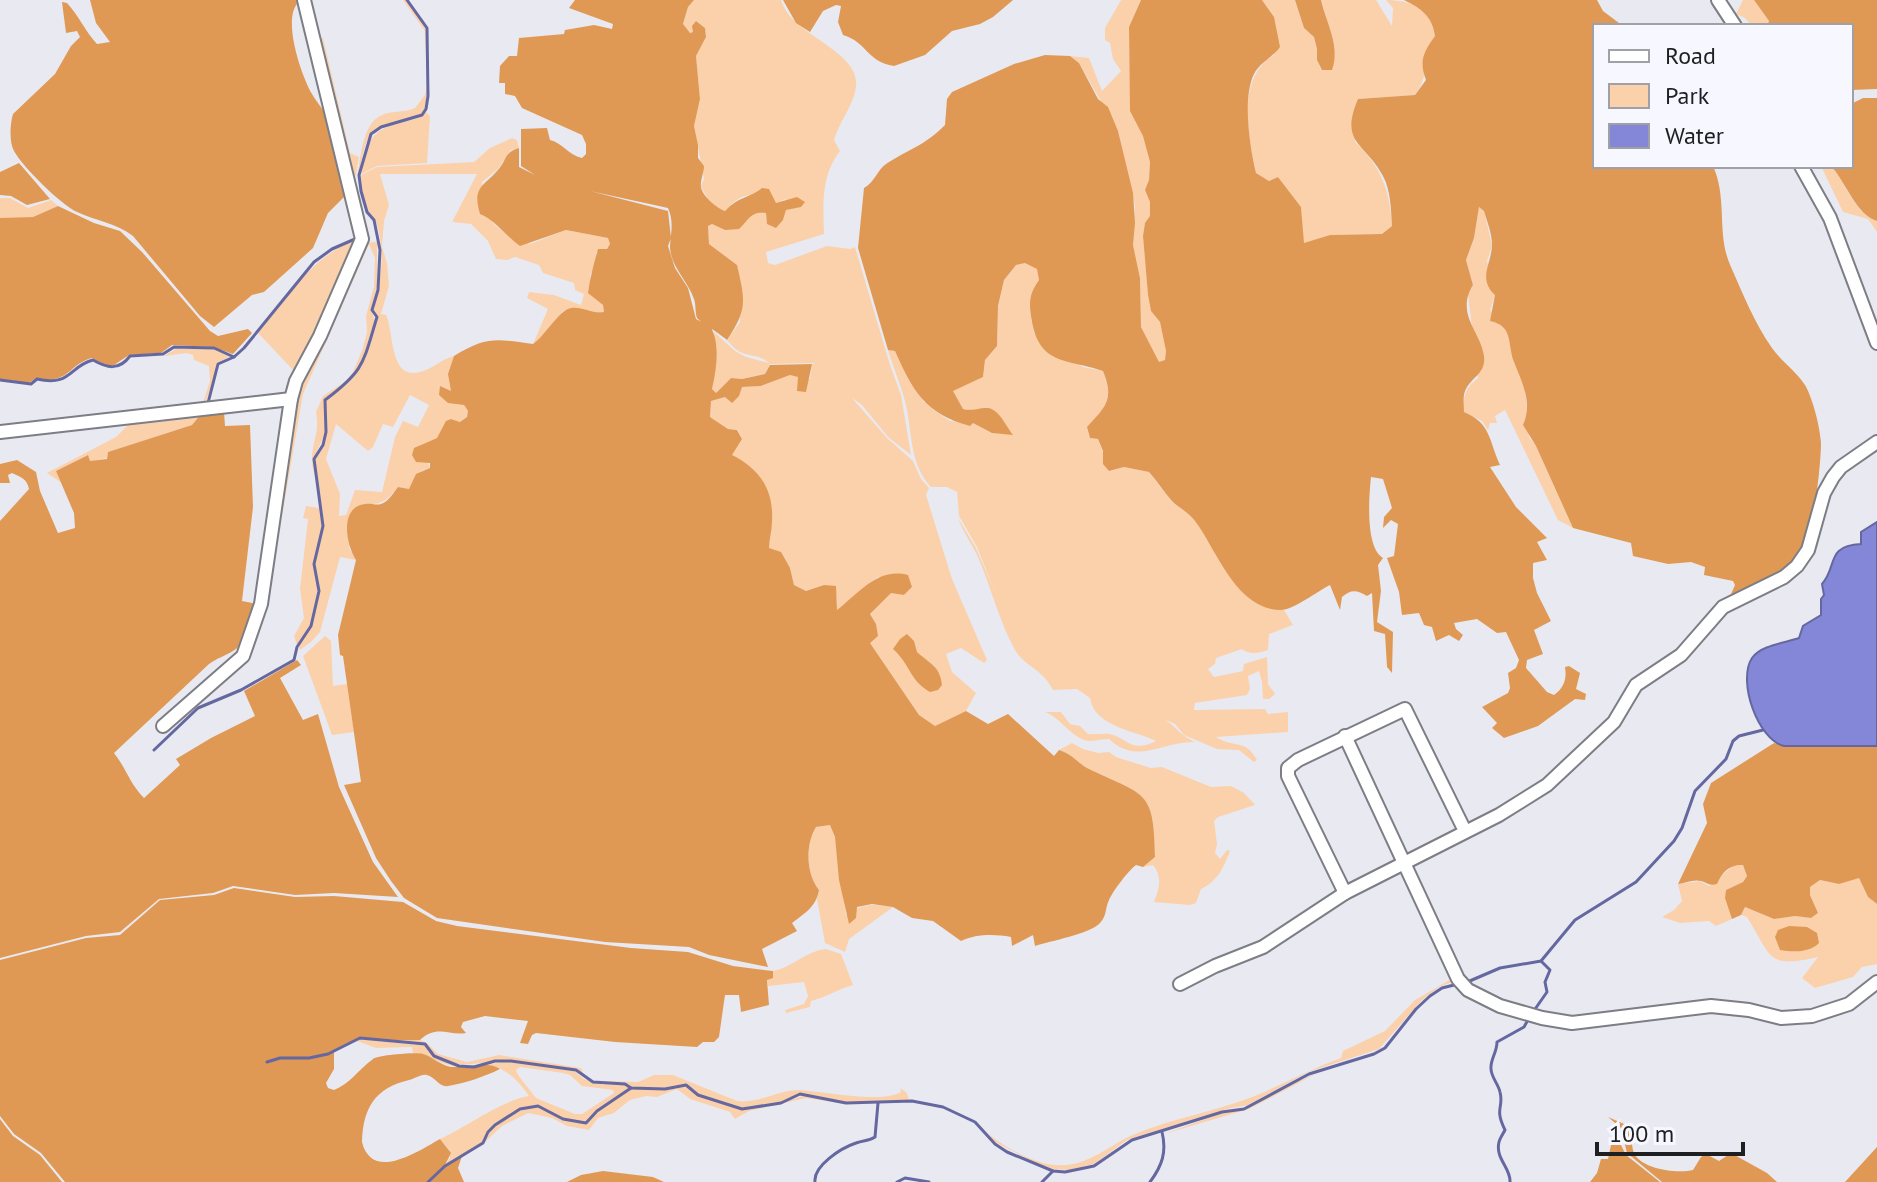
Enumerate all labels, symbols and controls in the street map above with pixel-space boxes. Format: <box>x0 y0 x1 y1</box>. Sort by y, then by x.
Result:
legend <box>1593 24 1853 168</box>
text: Road <box>1665 40 1716 71</box>
text: Park <box>1665 80 1710 111</box>
text: Water <box>1665 120 1724 151</box>
scale bar <box>1597 1106 1743 1156</box>
text: 100 m <box>1609 1118 1674 1149</box>

